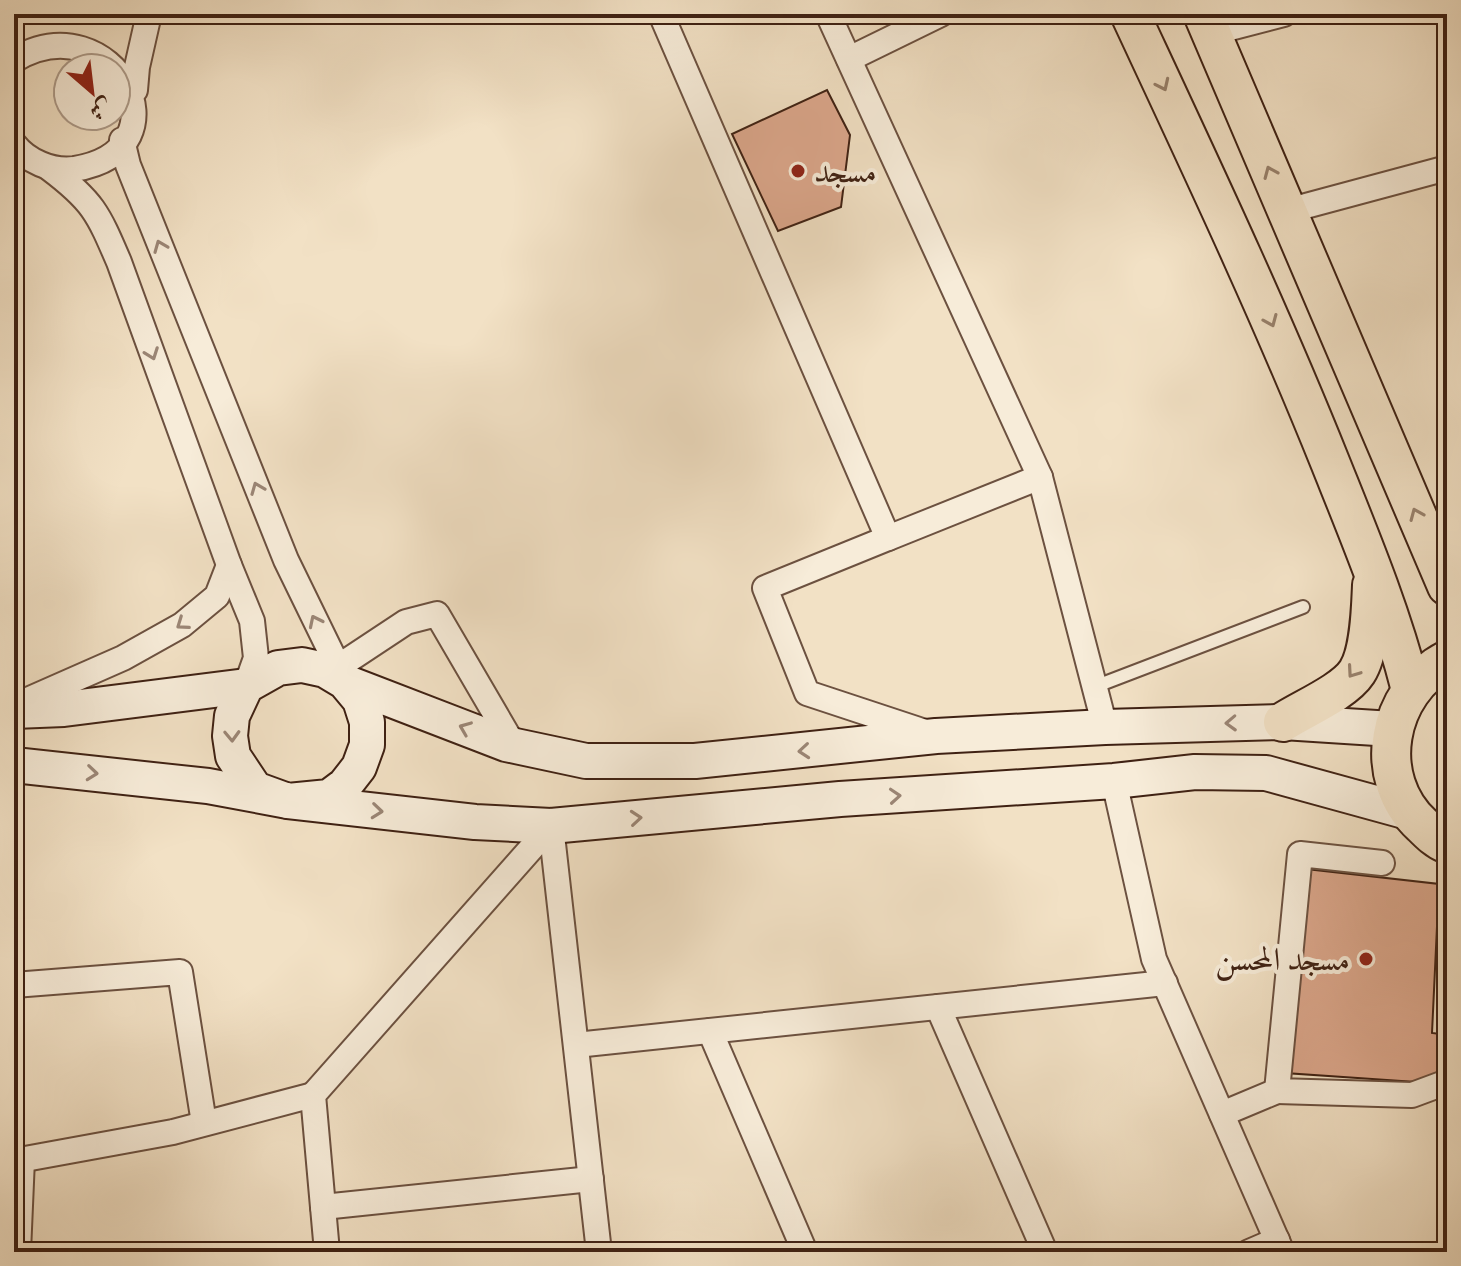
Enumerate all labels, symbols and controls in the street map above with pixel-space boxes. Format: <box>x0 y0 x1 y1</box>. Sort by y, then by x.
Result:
north arrow <box>52 52 132 132</box>
one-way arrow <box>1153 76 1169 91</box>
text: ش <box>85 92 117 126</box>
place label: مسجد <box>814 152 877 191</box>
marker: مسجد <box>789 162 807 180</box>
one-way arrow <box>1264 166 1280 180</box>
one-way arrow <box>153 240 170 254</box>
one-way arrow <box>1261 313 1277 328</box>
one-way arrow <box>143 346 159 360</box>
one-way arrow <box>251 481 267 496</box>
one-way arrow <box>1410 508 1426 523</box>
one-way arrow <box>176 614 190 629</box>
one-way arrow <box>309 615 325 630</box>
one-way arrow <box>1347 663 1362 678</box>
one-way arrow <box>1224 715 1237 732</box>
one-way arrow <box>459 721 473 738</box>
one-way arrow <box>223 730 240 743</box>
one-way arrow <box>797 742 810 759</box>
one-way arrow <box>86 764 99 781</box>
one-way arrow <box>889 788 902 805</box>
one-way arrow <box>371 802 384 819</box>
one-way arrow <box>630 810 643 827</box>
place label: مسجد المحسن <box>1215 940 1350 981</box>
marker: مسجد المحسن <box>1357 950 1375 968</box>

